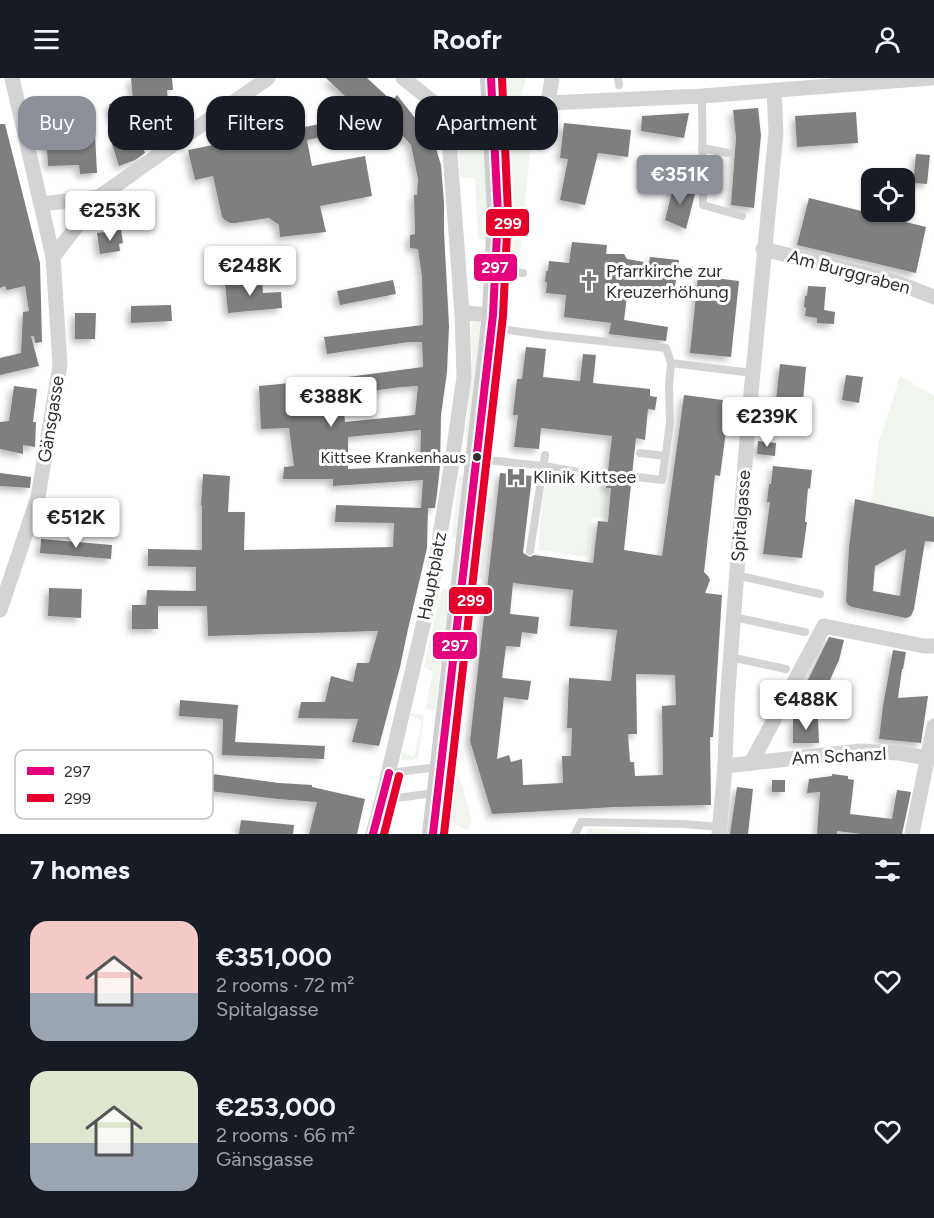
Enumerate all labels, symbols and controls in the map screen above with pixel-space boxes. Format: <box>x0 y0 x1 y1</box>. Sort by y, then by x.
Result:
icon: menu <box>30 23 63 56</box>
text: Roofr <box>432 23 502 56</box>
icon: person <box>871 23 904 56</box>
chip: Buy <box>18 96 96 150</box>
chip: Rent <box>108 96 194 150</box>
chip: Filters <box>206 96 305 150</box>
chip: New <box>317 96 403 150</box>
chip: Apartment <box>415 96 558 150</box>
pin: €351K <box>638 155 722 206</box>
text: €351K <box>651 162 709 186</box>
map controls <box>861 168 915 222</box>
button: locate <box>861 168 915 222</box>
pin: €253K <box>68 191 152 242</box>
text: €253K <box>79 198 141 222</box>
line badge: 299 <box>485 208 530 237</box>
text: 299 <box>494 214 522 233</box>
street label: Am Burggraben <box>785 245 913 299</box>
pin: €248K <box>208 246 292 297</box>
text: €248K <box>218 253 282 277</box>
line badge: 297 <box>473 253 518 282</box>
text: 297 <box>481 258 509 277</box>
place label: Pfarrkirche zur Kreuzerhöhung <box>606 260 729 303</box>
church icon: Pfarrkirche zur Kreuzerhöhung <box>577 269 601 293</box>
street label: Gänsgasse <box>33 374 69 464</box>
pin: €388K <box>289 377 373 428</box>
text: €388K <box>300 384 362 408</box>
pin: €239K <box>725 397 809 448</box>
text: €239K <box>736 404 798 428</box>
place label: Kittsee Krankenhaus <box>321 448 466 467</box>
marker: Kittsee Krankenhaus <box>471 451 483 463</box>
hospital icon: Klinik Kittsee <box>504 465 528 489</box>
place label: Klinik Kittsee <box>533 466 636 488</box>
street label: Spitalgasse <box>727 469 755 563</box>
pin: €512K <box>34 498 118 549</box>
text: €512K <box>47 505 105 529</box>
street label: Hauptplatz <box>413 530 451 622</box>
line badge: 299 <box>448 586 493 615</box>
text: 299 <box>457 591 485 610</box>
line badge: 297 <box>432 631 478 660</box>
text: 297 <box>441 636 469 655</box>
pin: €488K <box>764 680 848 731</box>
text: €488K <box>774 687 838 711</box>
street label: Am Schanzl <box>791 743 887 769</box>
legend <box>15 750 213 819</box>
text: 297 <box>64 762 91 781</box>
text: 299 <box>64 789 91 808</box>
text: 7 homes <box>30 854 130 886</box>
icon: filters <box>871 854 904 887</box>
text: €351,000 <box>216 941 332 973</box>
icon: home <box>78 945 150 1017</box>
icon: heart <box>871 965 904 998</box>
text: 2 rooms · 72 m² <box>216 973 354 997</box>
text: Spitalgasse <box>216 997 318 1021</box>
text: €253,000 <box>216 1091 336 1123</box>
icon: home <box>78 1095 150 1167</box>
icon: heart <box>871 1115 904 1148</box>
text: 2 rooms · 66 m² <box>216 1123 355 1147</box>
text: Gänsgasse <box>216 1147 313 1171</box>

